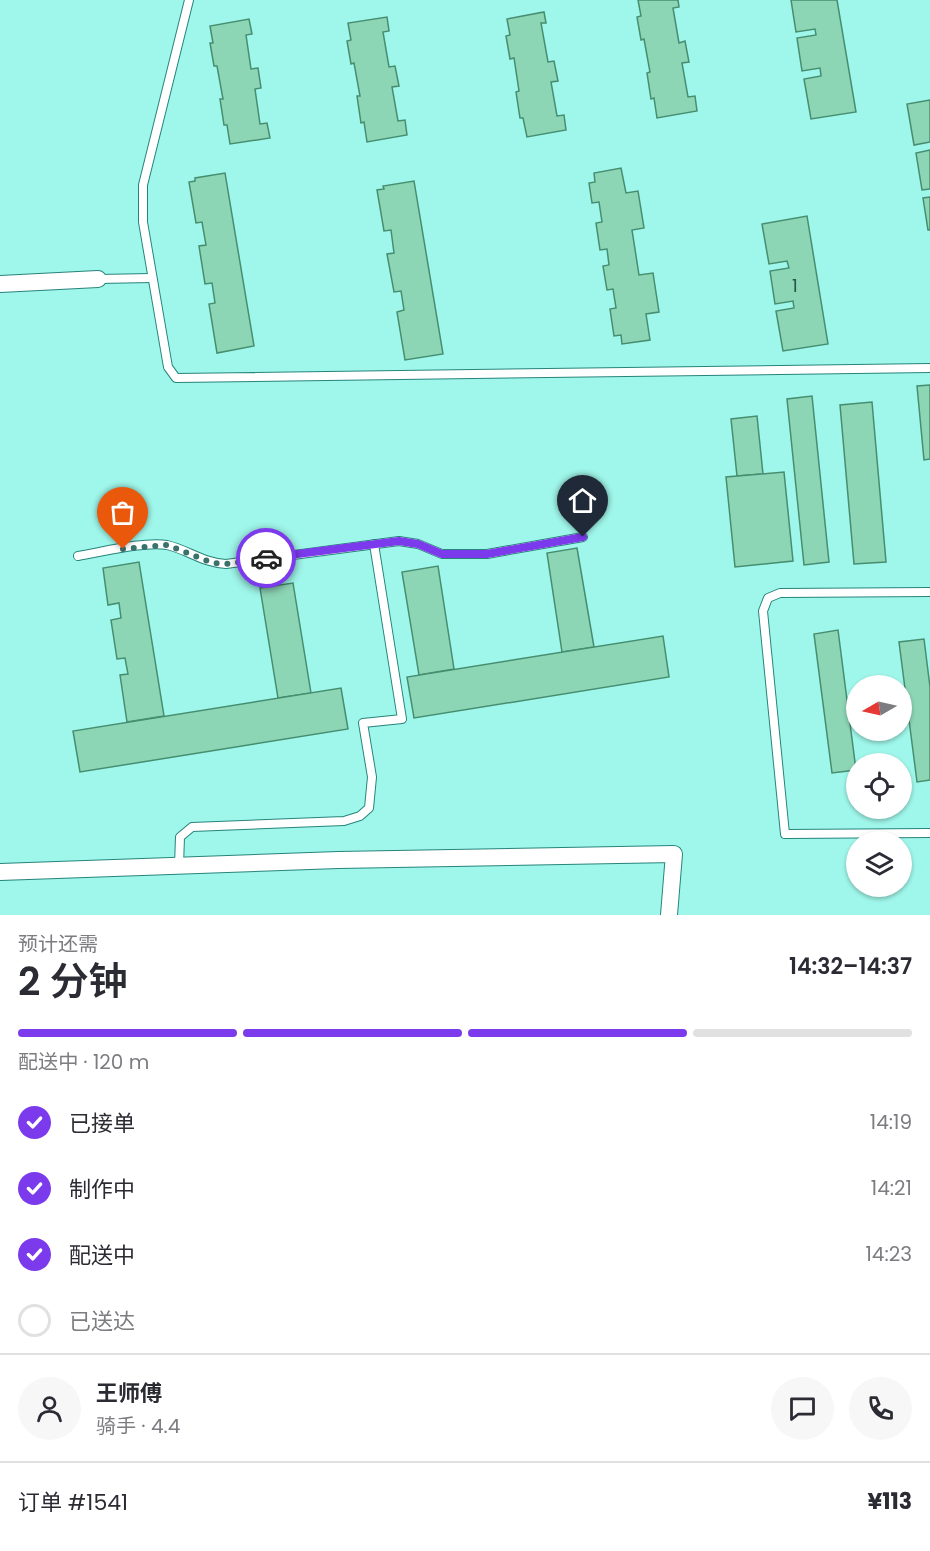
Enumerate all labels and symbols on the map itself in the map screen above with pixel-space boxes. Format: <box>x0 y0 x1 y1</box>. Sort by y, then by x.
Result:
house number: 1 <box>792 273 798 298</box>
pin <box>557 475 608 537</box>
pin <box>97 487 148 549</box>
courier <box>236 528 296 588</box>
north arrow <box>846 675 912 741</box>

